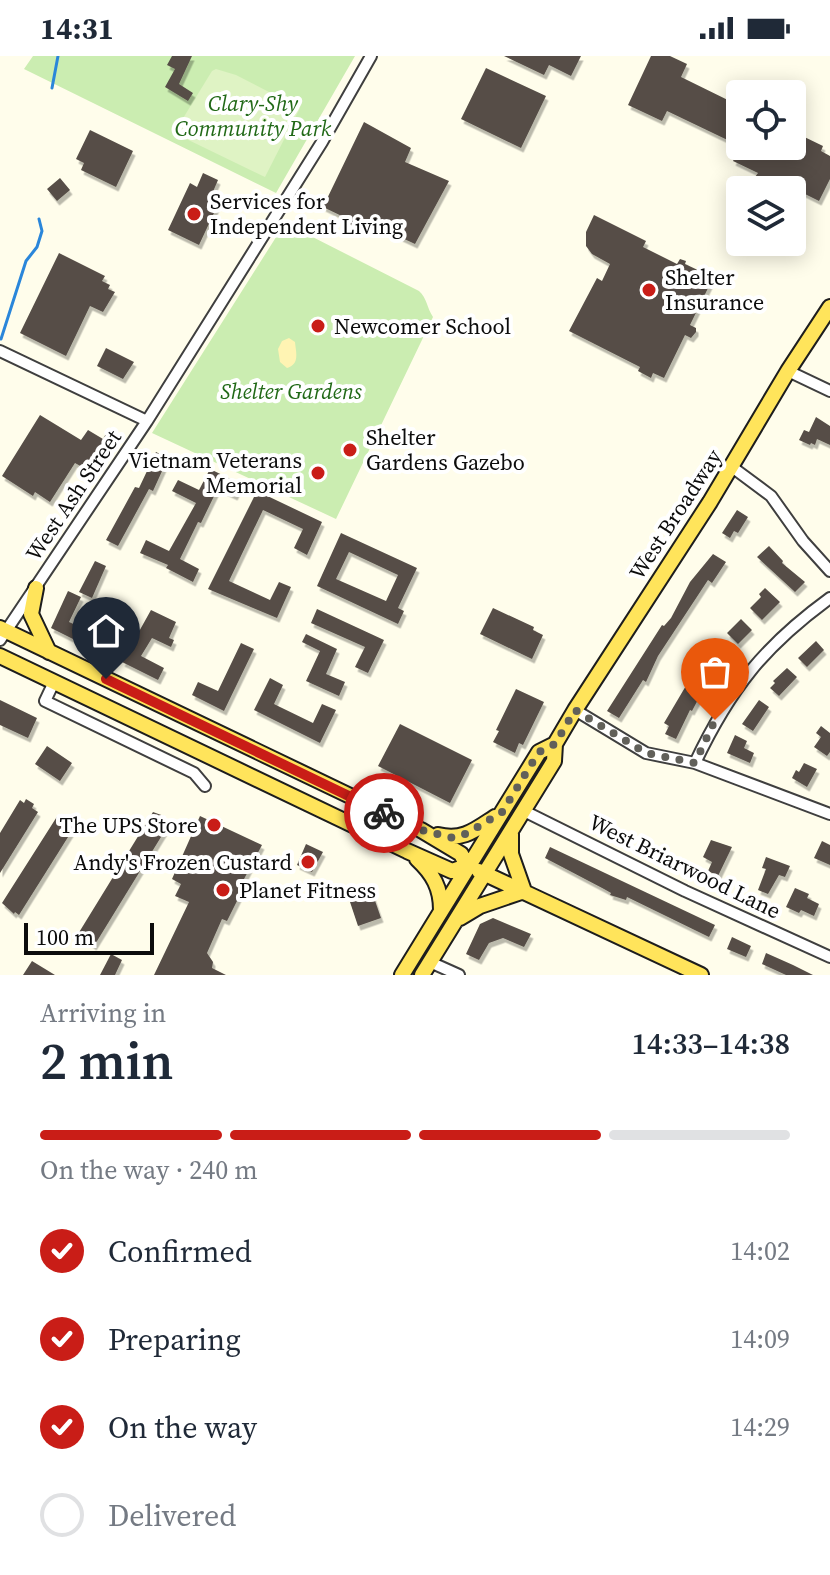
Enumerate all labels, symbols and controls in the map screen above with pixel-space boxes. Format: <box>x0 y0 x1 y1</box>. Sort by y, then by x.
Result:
text: 14:31 <box>40 8 114 49</box>
map controls <box>726 80 806 256</box>
button: locate <box>726 80 806 160</box>
park label: Clary-Shy Community Park <box>175 88 332 143</box>
button: layers <box>726 176 806 256</box>
place label: Services for Independent Living <box>210 186 403 241</box>
marker: Services for Independent Living <box>185 205 203 223</box>
place label: Shelter Insurance <box>665 262 764 317</box>
marker: Shelter Insurance <box>640 281 658 299</box>
place label: Newcomer School <box>334 311 511 341</box>
marker: Newcomer School <box>309 317 327 335</box>
park label: Shelter Gardens <box>220 376 362 406</box>
place label: Shelter Gardens Gazebo <box>366 422 525 477</box>
street label: West Ash Street <box>18 423 128 566</box>
marker: Shelter Gardens Gazebo <box>341 441 359 459</box>
street label: West Broadway <box>622 442 729 585</box>
place label: Vietnam Veterans Memorial <box>128 445 302 500</box>
marker: Vietnam Veterans Memorial <box>309 464 327 482</box>
pin <box>72 597 140 679</box>
icon: home <box>84 609 128 653</box>
pin <box>681 638 749 720</box>
icon: bag <box>693 650 737 694</box>
courier <box>344 773 424 853</box>
icon: bike <box>362 791 406 835</box>
street label: West Briarwood Lane <box>584 807 786 925</box>
place label: The UPS Store <box>59 810 198 840</box>
marker: The UPS Store <box>205 816 223 834</box>
place label: Andy's Frozen Custard <box>74 847 293 877</box>
marker: Andy's Frozen Custard <box>299 853 317 871</box>
place label: Planet Fitness <box>239 875 376 905</box>
marker: Planet Fitness <box>214 881 232 899</box>
scale bar <box>24 919 154 955</box>
text: 100 m <box>36 922 94 952</box>
text: Arriving in <box>40 995 166 1031</box>
text: 14:33–14:38 <box>631 1023 790 1064</box>
text: 2 min <box>40 1025 173 1096</box>
text: On the way · 240 m <box>40 1152 258 1188</box>
icon: check <box>40 1229 84 1273</box>
text: Confirmed <box>108 1231 252 1272</box>
text: 14:02 <box>730 1233 790 1269</box>
icon: check <box>40 1317 84 1361</box>
text: Preparing <box>108 1319 241 1360</box>
text: 14:09 <box>730 1321 790 1357</box>
icon: check <box>40 1405 84 1449</box>
text: On the way <box>108 1407 257 1448</box>
text: 14:29 <box>730 1409 790 1445</box>
text: Delivered <box>108 1495 236 1536</box>

